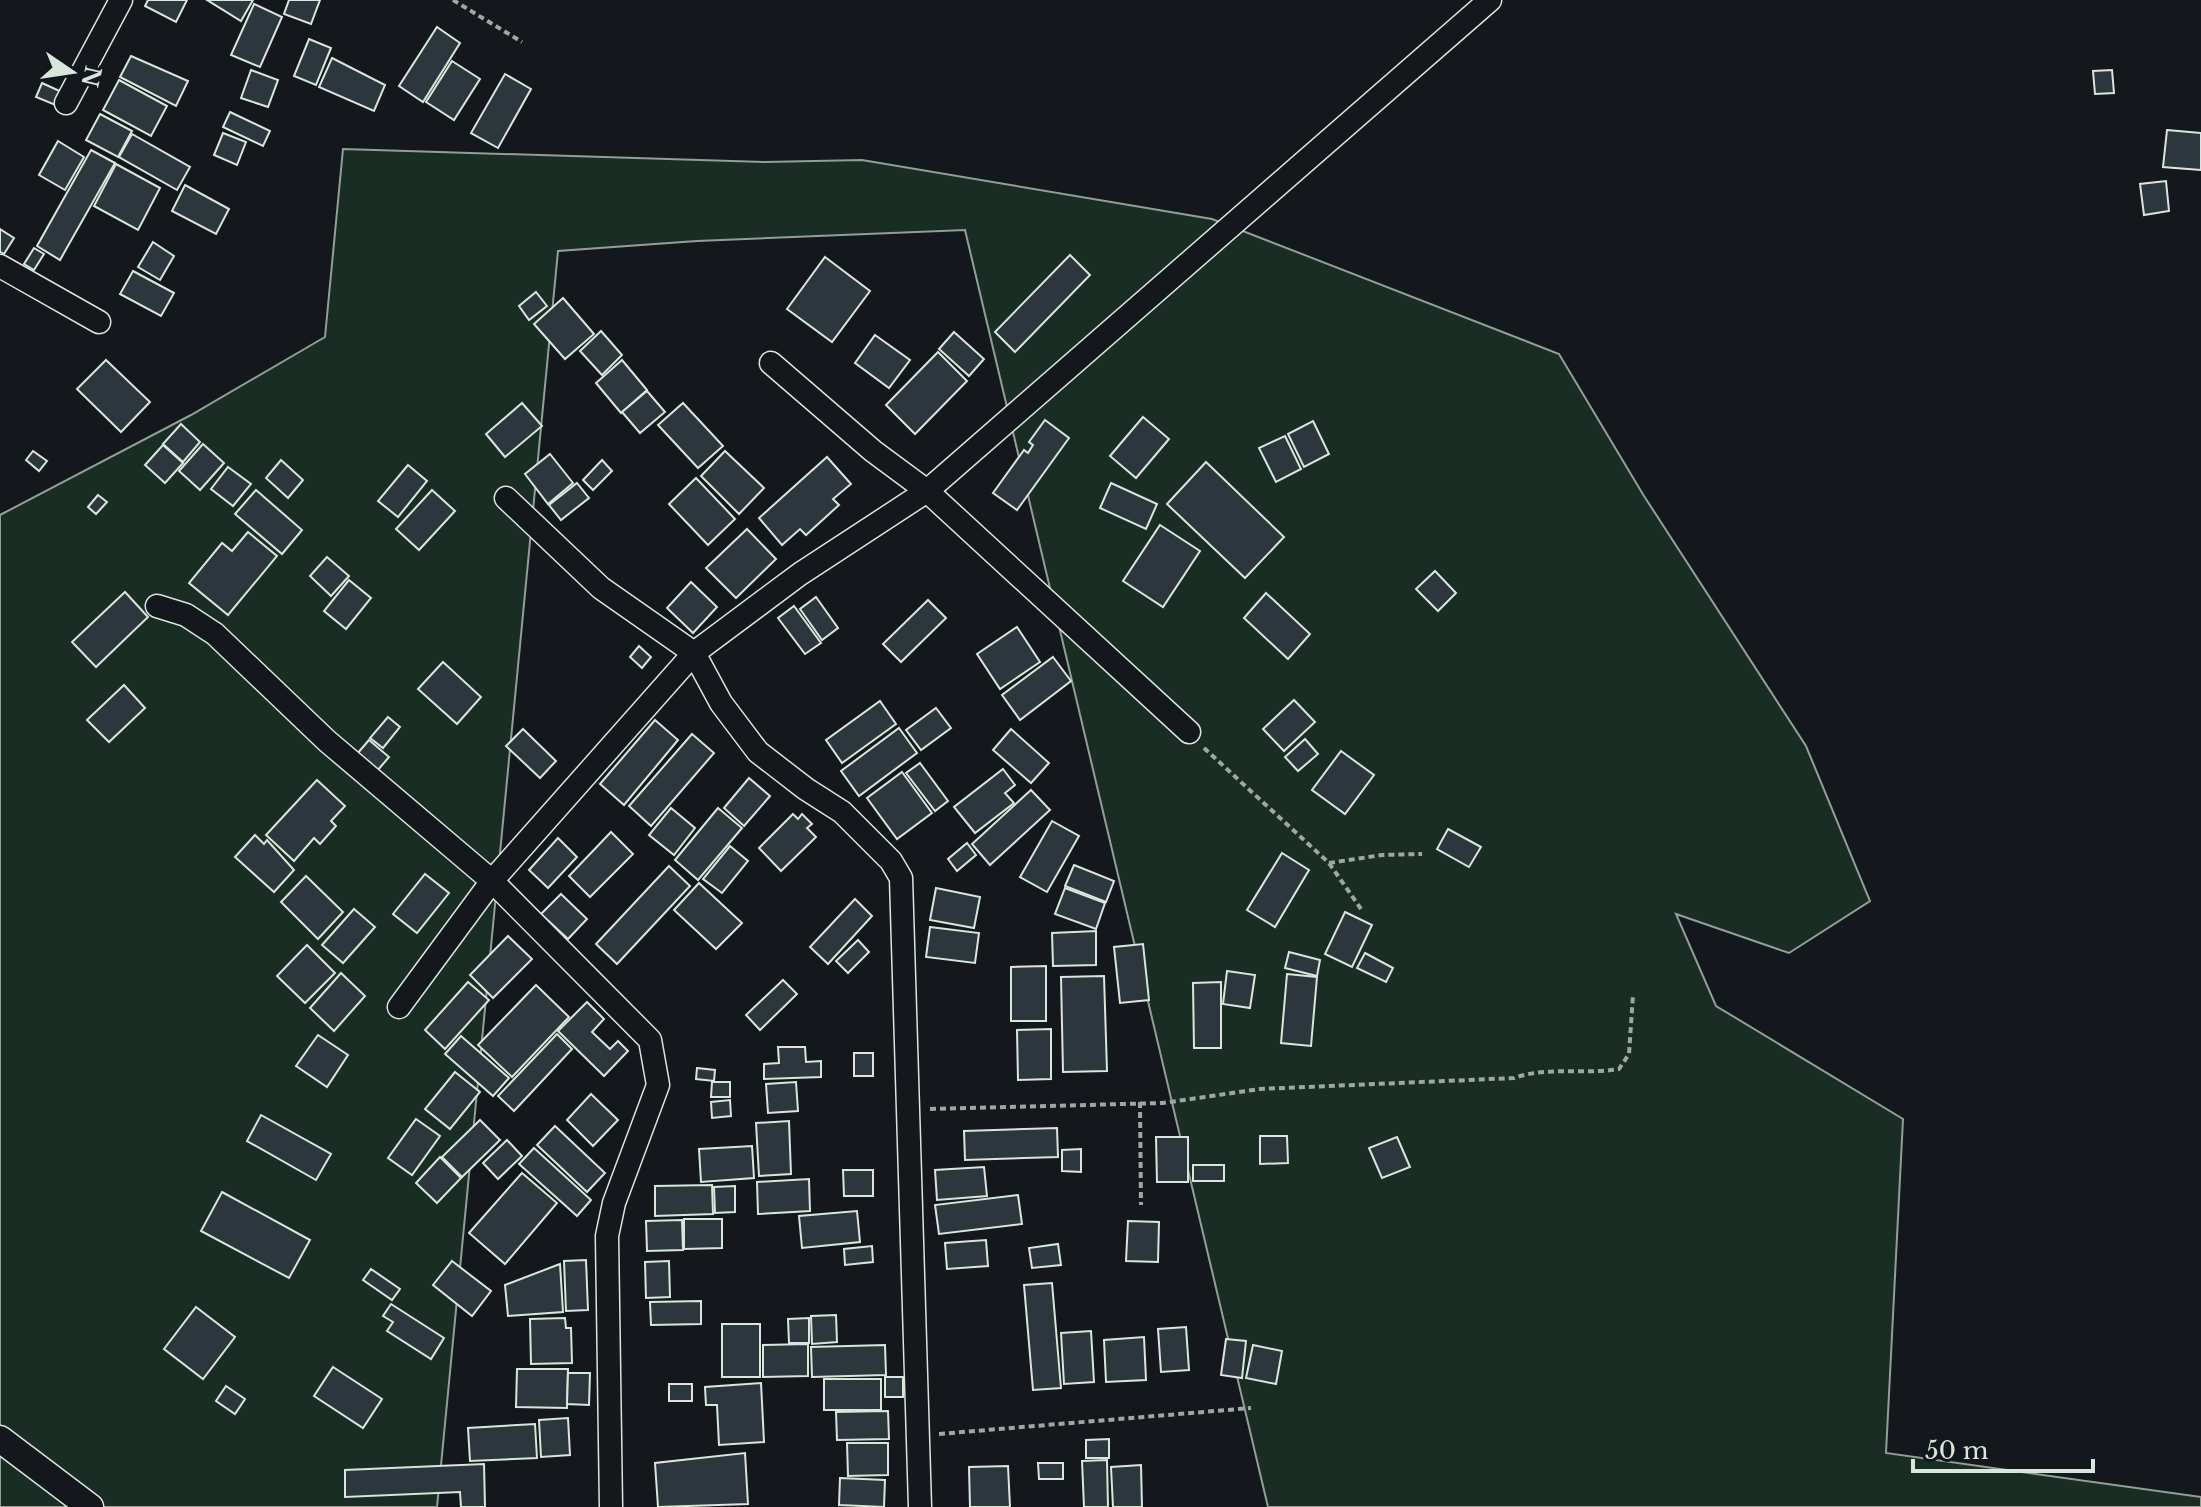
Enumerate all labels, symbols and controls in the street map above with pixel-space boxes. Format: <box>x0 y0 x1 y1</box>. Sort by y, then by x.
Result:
north arrow <box>32 32 112 112</box>
text: N <box>75 63 106 90</box>
scale bar <box>1913 1423 2093 1473</box>
text: 50 m <box>1925 1436 1989 1465</box>

